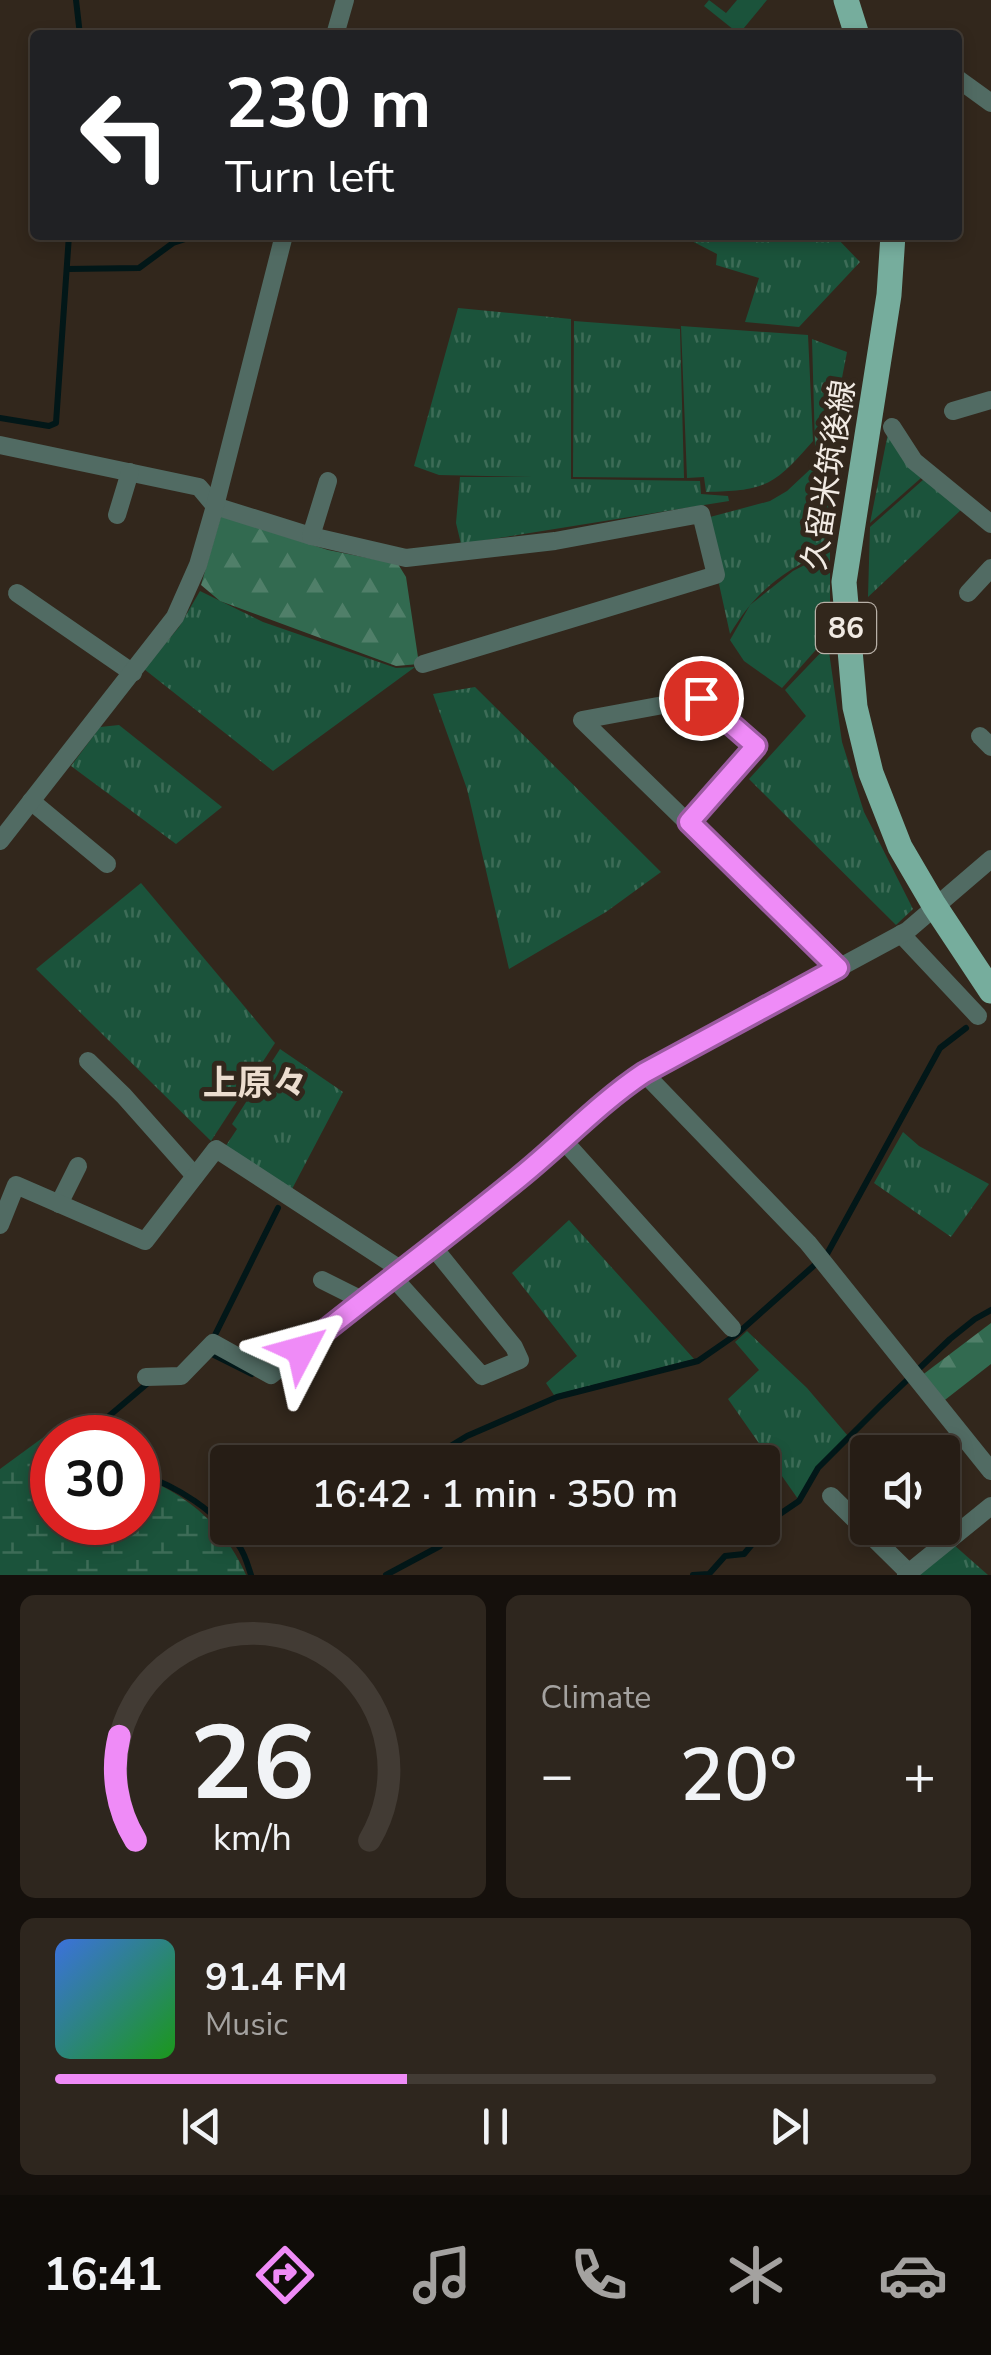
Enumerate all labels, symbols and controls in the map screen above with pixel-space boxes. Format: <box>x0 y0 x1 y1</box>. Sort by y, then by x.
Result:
text: 230 m <box>225 56 431 152</box>
icon: left <box>60 70 190 200</box>
text: Turn left <box>225 147 394 208</box>
street label: 久留米筑後線 <box>793 377 865 573</box>
road number: 86 <box>816 603 876 653</box>
pin <box>659 656 744 741</box>
icon: arrive <box>674 671 729 726</box>
district label: 上原々 <box>202 1060 308 1107</box>
position arrow <box>249 1298 353 1402</box>
speed limit sign: 30 <box>30 1415 160 1545</box>
map controls <box>850 1435 960 1545</box>
button: sound <box>850 1435 960 1545</box>
text: 16:42 · 1 min · 350 m <box>312 1469 678 1520</box>
text: Climate <box>541 1676 651 1719</box>
text: 26 <box>190 1693 315 1835</box>
text: 20° <box>679 1724 797 1826</box>
text: − <box>541 1738 574 1813</box>
text: + <box>903 1738 936 1813</box>
text: km/h <box>213 1814 292 1863</box>
text: 91.4 FM <box>205 1952 347 2003</box>
text: Music <box>205 2003 288 2046</box>
icon: previous <box>174 2099 229 2154</box>
icon: pause <box>468 2099 523 2154</box>
icon: next <box>762 2099 817 2154</box>
icon: directions <box>250 2240 320 2310</box>
icon: music <box>407 2240 477 2310</box>
icon: phone <box>564 2240 634 2310</box>
icon: climate <box>721 2240 791 2310</box>
icon: car <box>878 2240 948 2310</box>
text: 16:41 <box>43 2245 163 2306</box>

